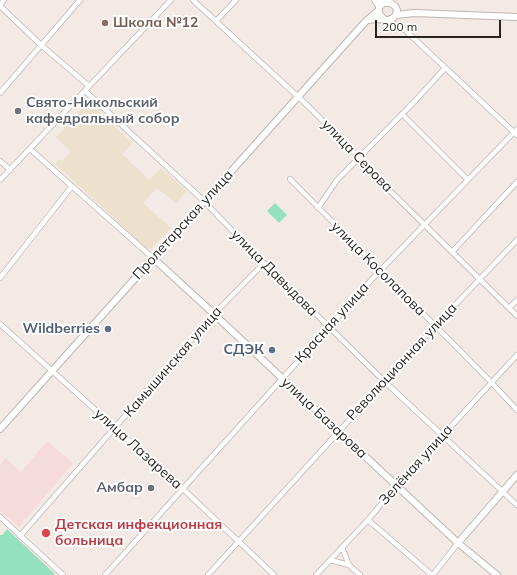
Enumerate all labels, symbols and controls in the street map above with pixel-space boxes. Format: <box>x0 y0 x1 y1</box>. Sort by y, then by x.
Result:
scale bar <box>377 12 503 38</box>
place label: Школа №12 <box>113 15 198 31</box>
marker: Школа №12 <box>100 18 110 28</box>
text: 200 m <box>382 19 417 34</box>
place label: Свято-Никольский кафедральный собор <box>26 95 180 128</box>
marker: Свято-Никольский кафедральный собор <box>13 106 23 116</box>
street label: улица Серова <box>318 116 396 196</box>
street label: Пролетарская улица <box>129 167 237 283</box>
street label: улица Косолапова <box>327 218 429 320</box>
street label: улица Давыдова <box>227 226 321 320</box>
street label: Красная улица <box>291 279 373 367</box>
street label: Революционная улица <box>343 300 461 424</box>
street label: Камышинская улица <box>120 303 226 421</box>
place label: Wildberries <box>23 321 100 337</box>
marker: Wildberries <box>103 324 113 334</box>
place label: СДЭК <box>223 342 264 358</box>
marker: СДЭК <box>267 345 277 355</box>
street label: улица Базарова <box>278 374 370 462</box>
street label: улица Лазарева <box>91 405 185 493</box>
street label: Зелёная улица <box>376 422 456 508</box>
place label: Амбар <box>96 480 143 496</box>
marker: Амбар <box>146 483 156 493</box>
place label: Детская инфекционная больница <box>55 517 222 550</box>
marker: Детская инфекционная больница <box>40 527 52 539</box>

